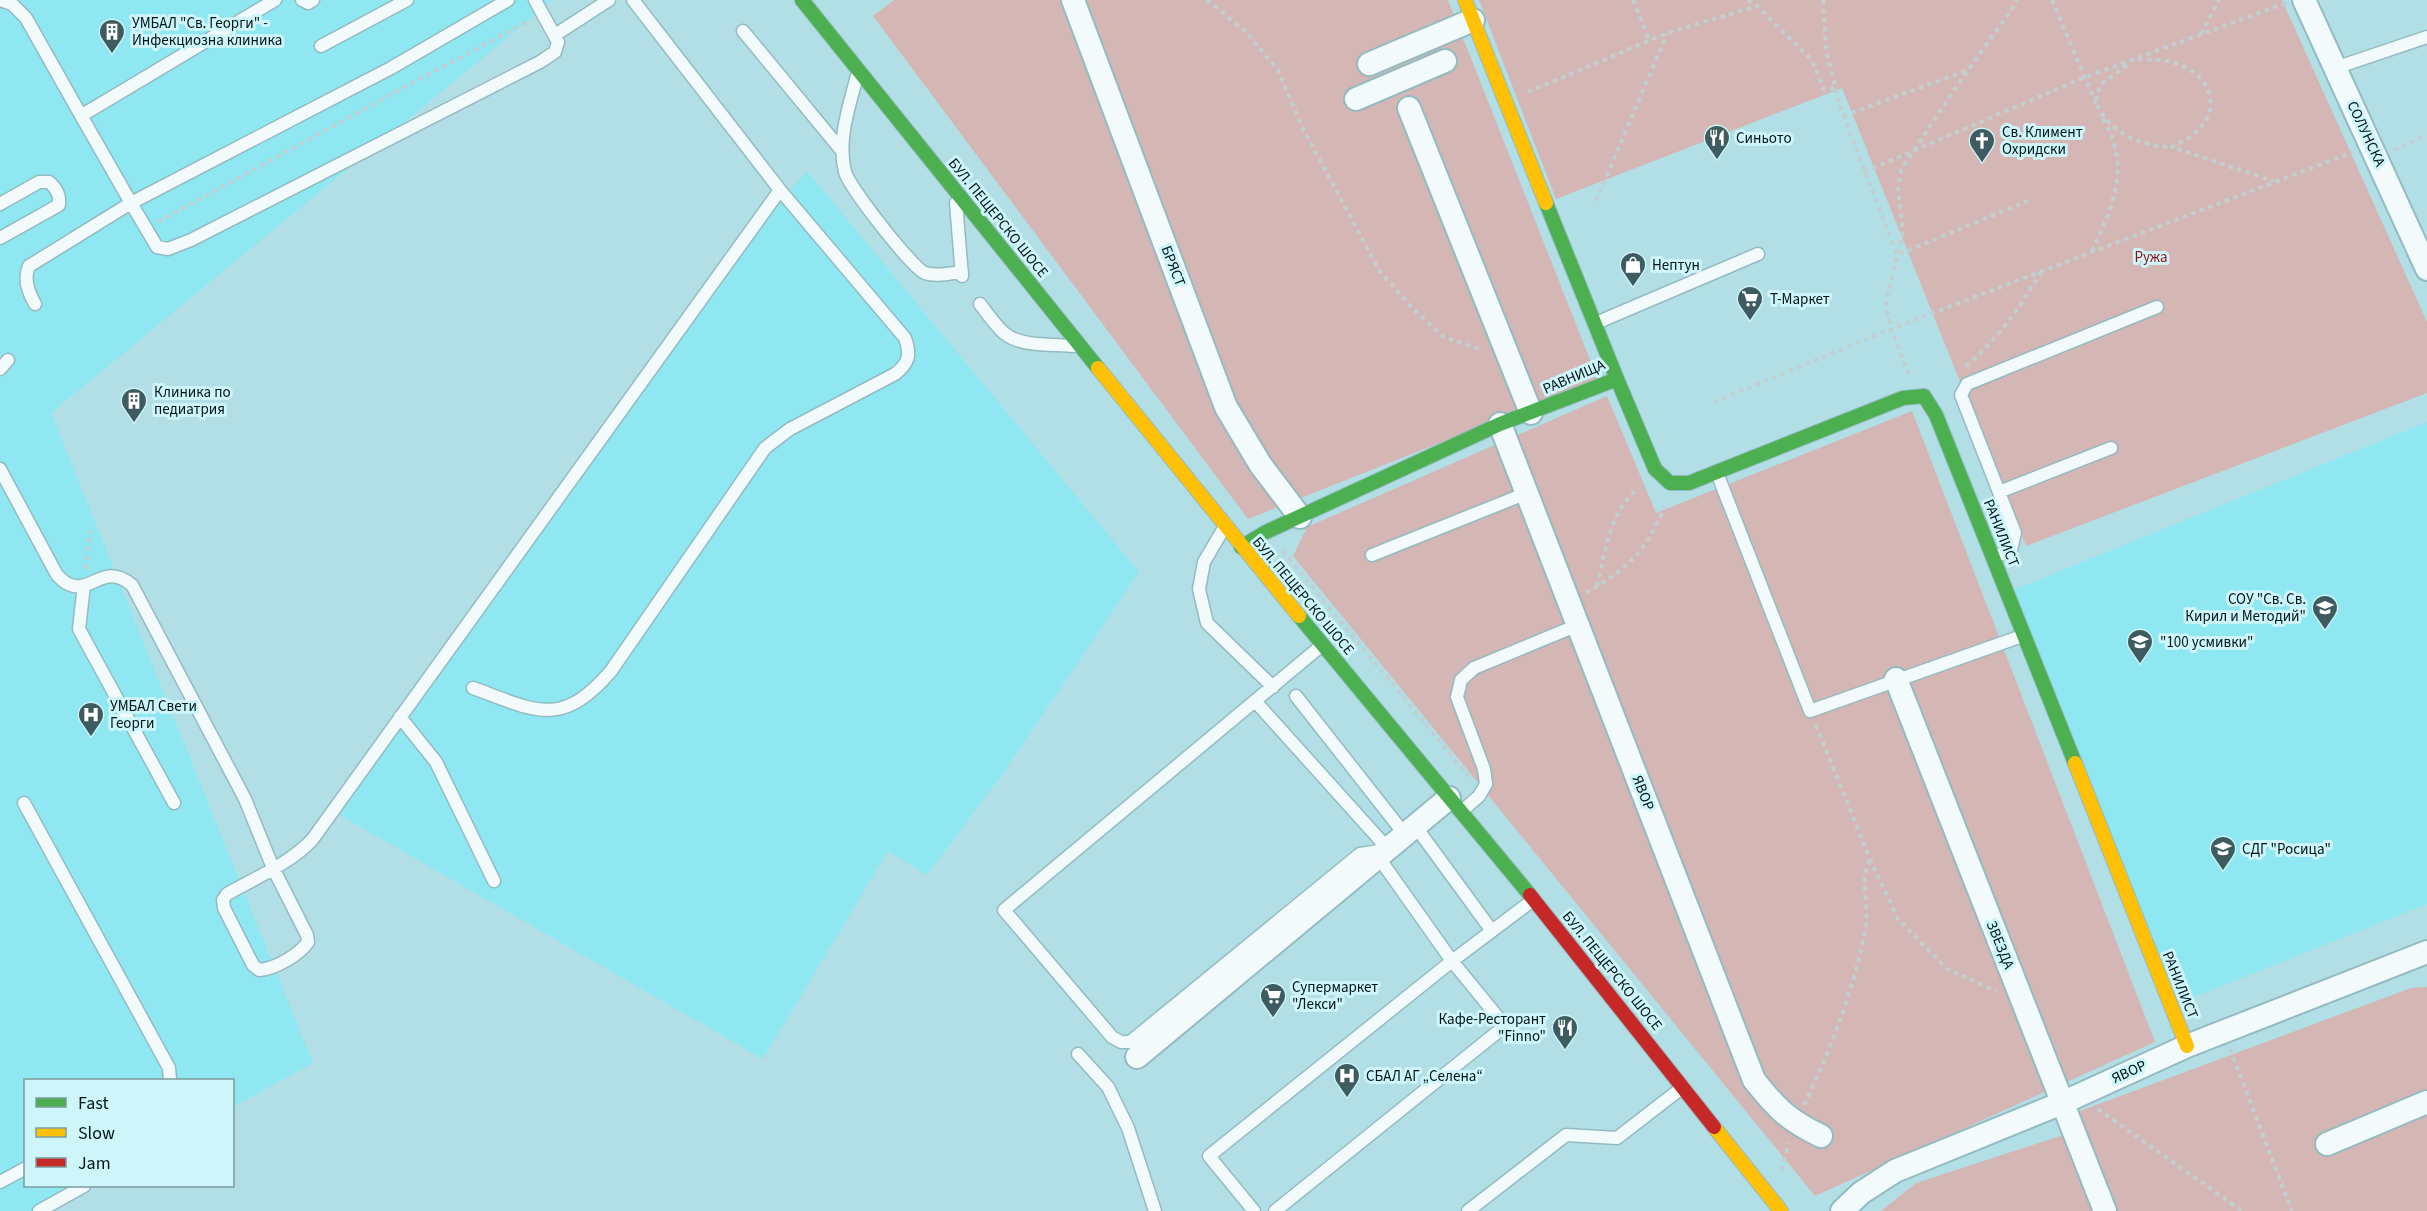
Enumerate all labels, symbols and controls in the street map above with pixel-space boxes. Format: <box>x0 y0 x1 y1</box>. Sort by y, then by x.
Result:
place label: УМБАЛ "Св. Георги" - Инфекциозна клиника <box>132 13 282 51</box>
building icon: УМБАЛ "Св. Георги" - Инфекциозна клиника <box>97 17 127 55</box>
street label: СОЛУНСКА <box>2342 98 2391 171</box>
place label: Св. Климент Охридски <box>2002 122 2083 160</box>
restaurant icon: Синьото <box>1702 123 1732 161</box>
church icon: Св. Климент Охридски <box>1967 126 1997 164</box>
place label: Синьото <box>1736 128 1792 149</box>
street label: БУЛ. ПЕЩЕРСКО ШОСЕ <box>943 154 1053 282</box>
street label: БРЯСТ <box>1156 243 1190 289</box>
park label: Ружа <box>2134 247 2168 268</box>
shop icon: Нептун <box>1618 250 1648 288</box>
place label: Нептун <box>1652 255 1700 276</box>
supermarket icon: Т-Маркет <box>1735 284 1765 322</box>
place label: Т-Маркет <box>1770 289 1830 310</box>
street label: РАВНИЩА <box>1540 354 1609 400</box>
place label: Клиника по педиатрия <box>154 382 231 420</box>
building icon: Клиника по педиатрия <box>119 386 149 424</box>
street label: РАНИЛИСТ <box>1978 496 2024 570</box>
street label: БУЛ. ПЕЩЕРСКО ШОСЕ <box>1247 532 1359 660</box>
place label: СОУ "Св. Св. Кирил и Методий" <box>2185 589 2306 627</box>
school or university icon: СОУ "Св. Св. Кирил и Методий" <box>2310 593 2340 631</box>
school or university icon: "100 усмивки" <box>2125 627 2155 665</box>
place label: "100 усмивки" <box>2160 632 2253 653</box>
place label: УМБАЛ Свети Георги <box>110 696 197 734</box>
hospital icon: УМБАЛ Свети Георги <box>76 700 106 738</box>
street label: ЯВОР <box>1627 772 1659 814</box>
school or university icon: СДГ "Росица" <box>2208 834 2238 872</box>
place label: СДГ "Росица" <box>2242 839 2331 860</box>
street label: БУЛ. ПЕЩЕРСКО ШОСЕ <box>1557 907 1667 1035</box>
street label: ЗВЕЗДА <box>1981 918 2020 973</box>
street label: РАНИЛИСТ <box>2157 948 2203 1022</box>
place label: Супермаркет "Лекси" <box>1292 977 1378 1015</box>
supermarket icon: Супермаркет "Лекси" <box>1258 981 1288 1019</box>
place label: Кафе-Ресторант "Finno" <box>1438 1009 1546 1047</box>
restaurant icon: Кафе-Ресторант "Finno" <box>1550 1013 1580 1051</box>
street label: ЯВОР <box>2108 1055 2150 1089</box>
hospital icon: СБАЛ АГ „Селена“ <box>1332 1061 1362 1099</box>
place label: СБАЛ АГ „Селена“ <box>1366 1066 1483 1087</box>
legend <box>24 1079 234 1187</box>
text: Fast <box>78 1091 109 1116</box>
text: Slow <box>78 1121 115 1146</box>
text: Jam <box>78 1151 111 1176</box>

